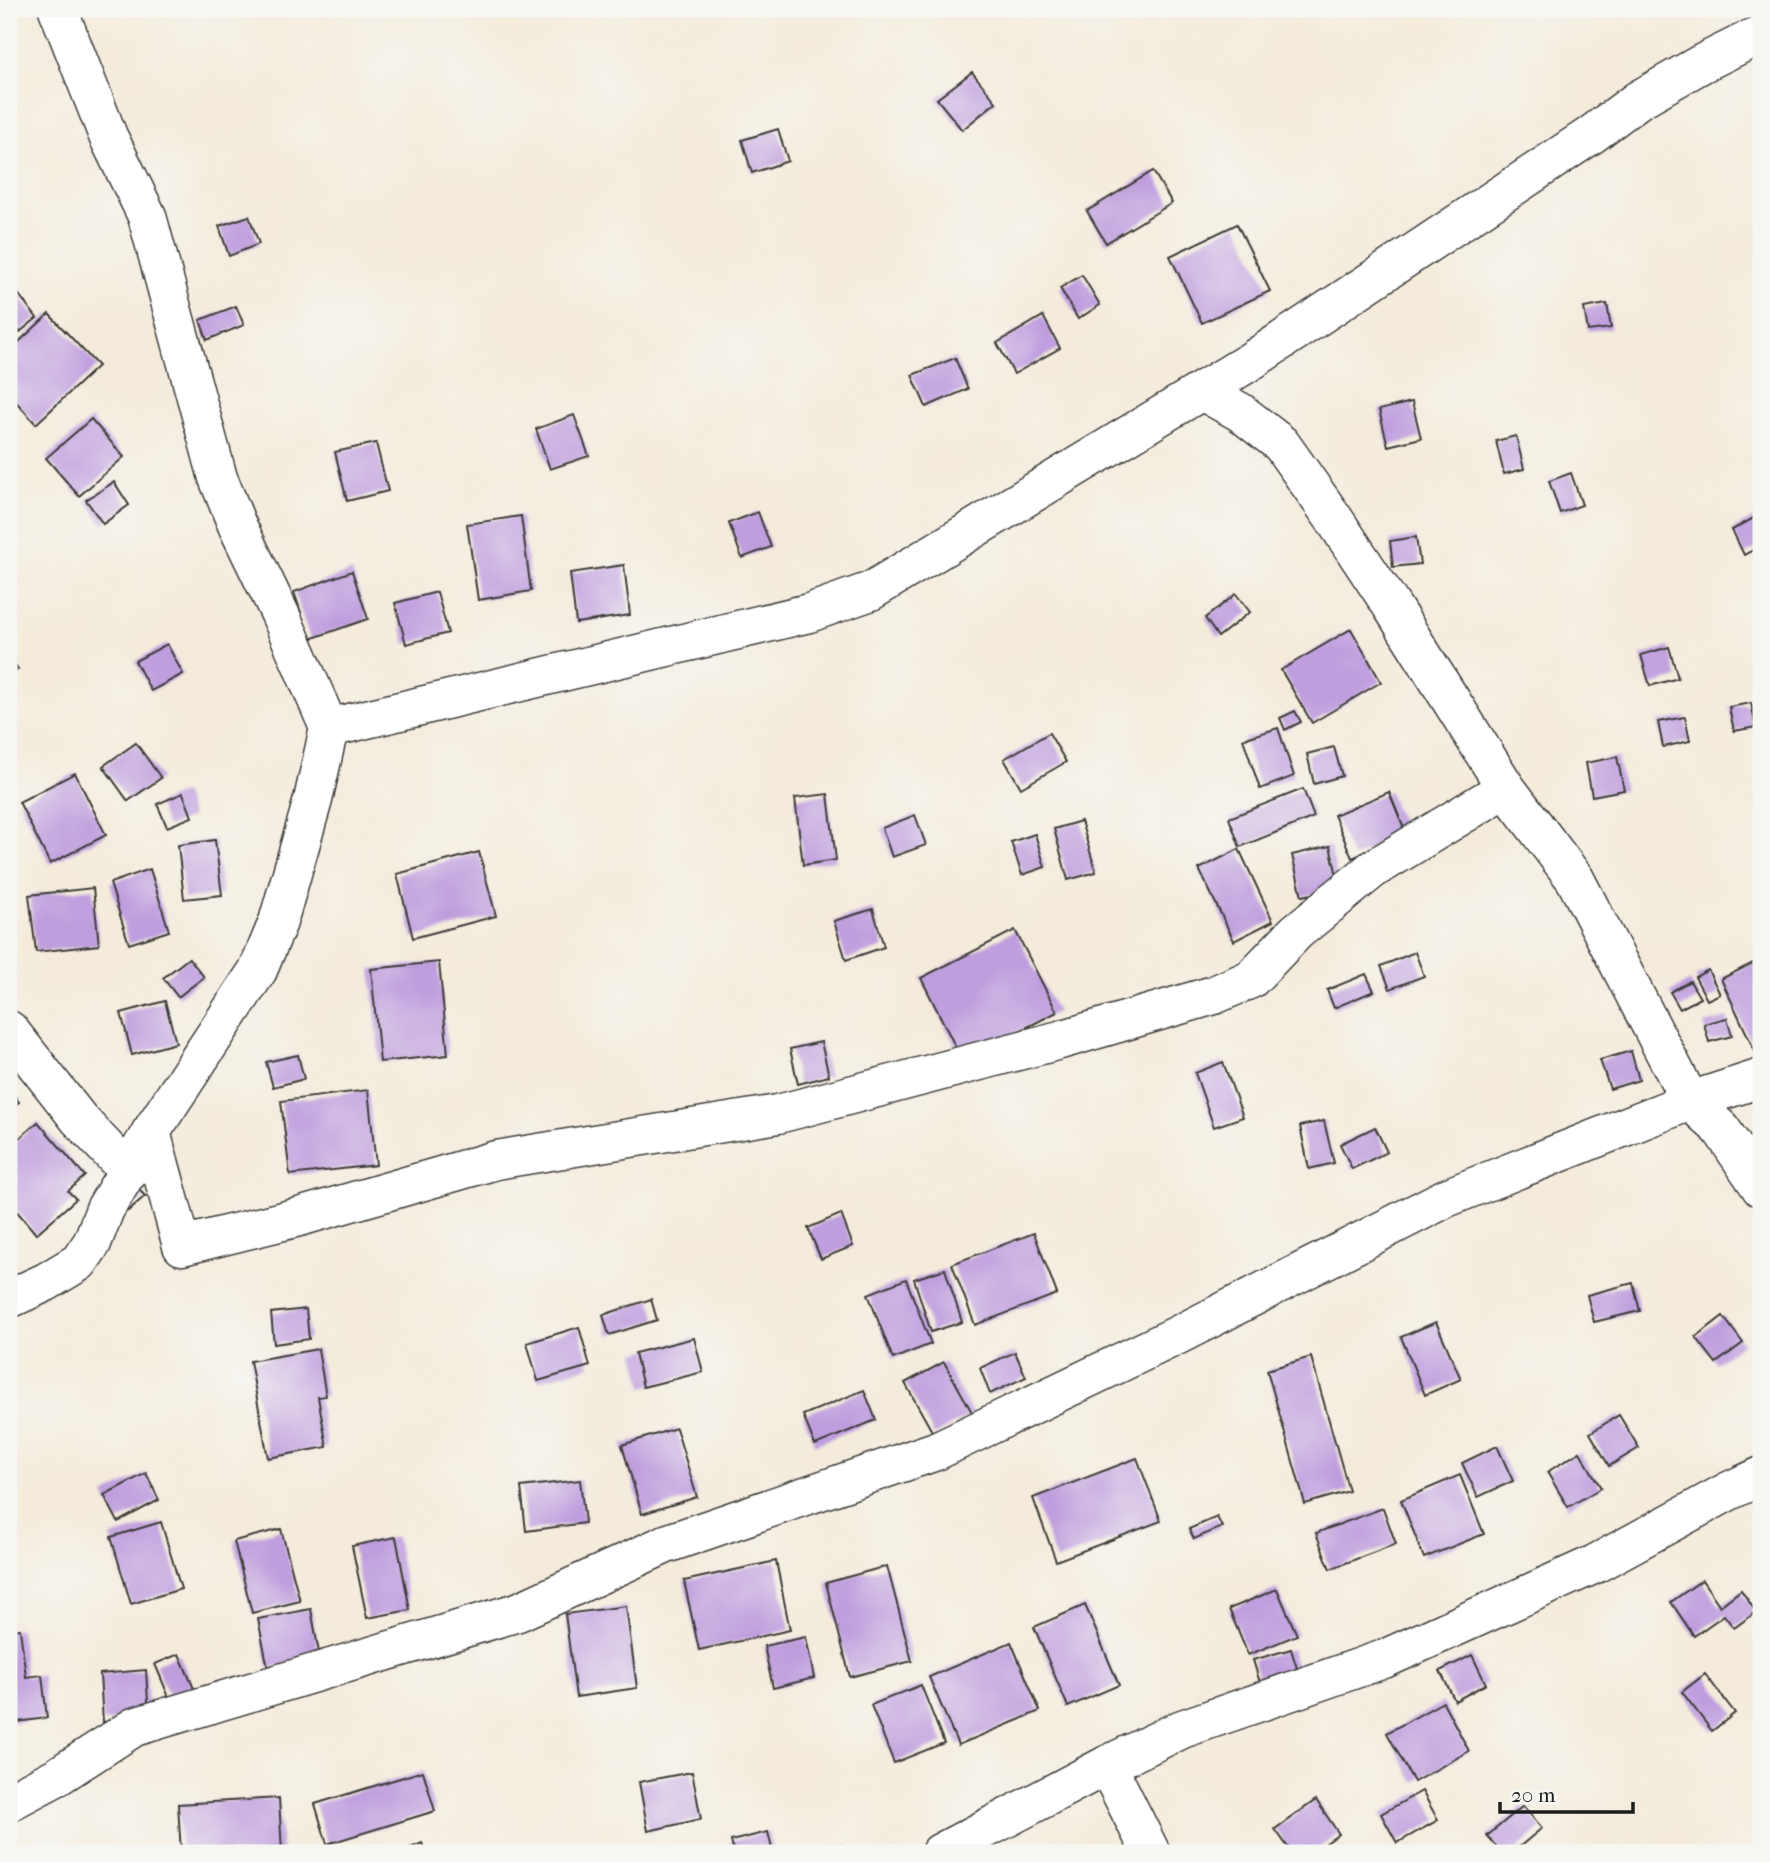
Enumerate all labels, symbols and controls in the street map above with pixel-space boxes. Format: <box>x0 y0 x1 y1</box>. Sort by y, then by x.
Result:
scale bar <box>1500 1771 1634 1815</box>
text: 20 m <box>1511 1783 1556 1807</box>

